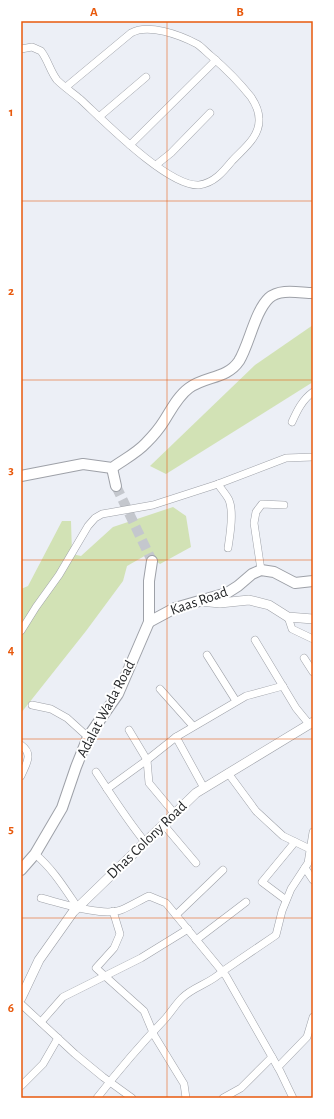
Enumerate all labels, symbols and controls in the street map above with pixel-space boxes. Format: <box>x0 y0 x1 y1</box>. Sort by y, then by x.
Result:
text: A <box>90 6 98 19</box>
text: B <box>236 6 244 19</box>
text: 1 <box>9 106 13 119</box>
text: 2 <box>8 285 14 298</box>
text: 3 <box>8 464 14 477</box>
street label: Kaas Road <box>168 584 230 618</box>
text: 4 <box>8 644 15 657</box>
street label: Adalat Wada Road <box>74 658 138 760</box>
street label: Dhas Colony Road <box>104 798 190 882</box>
text: 5 <box>8 823 14 836</box>
text: 6 <box>8 1002 14 1015</box>

